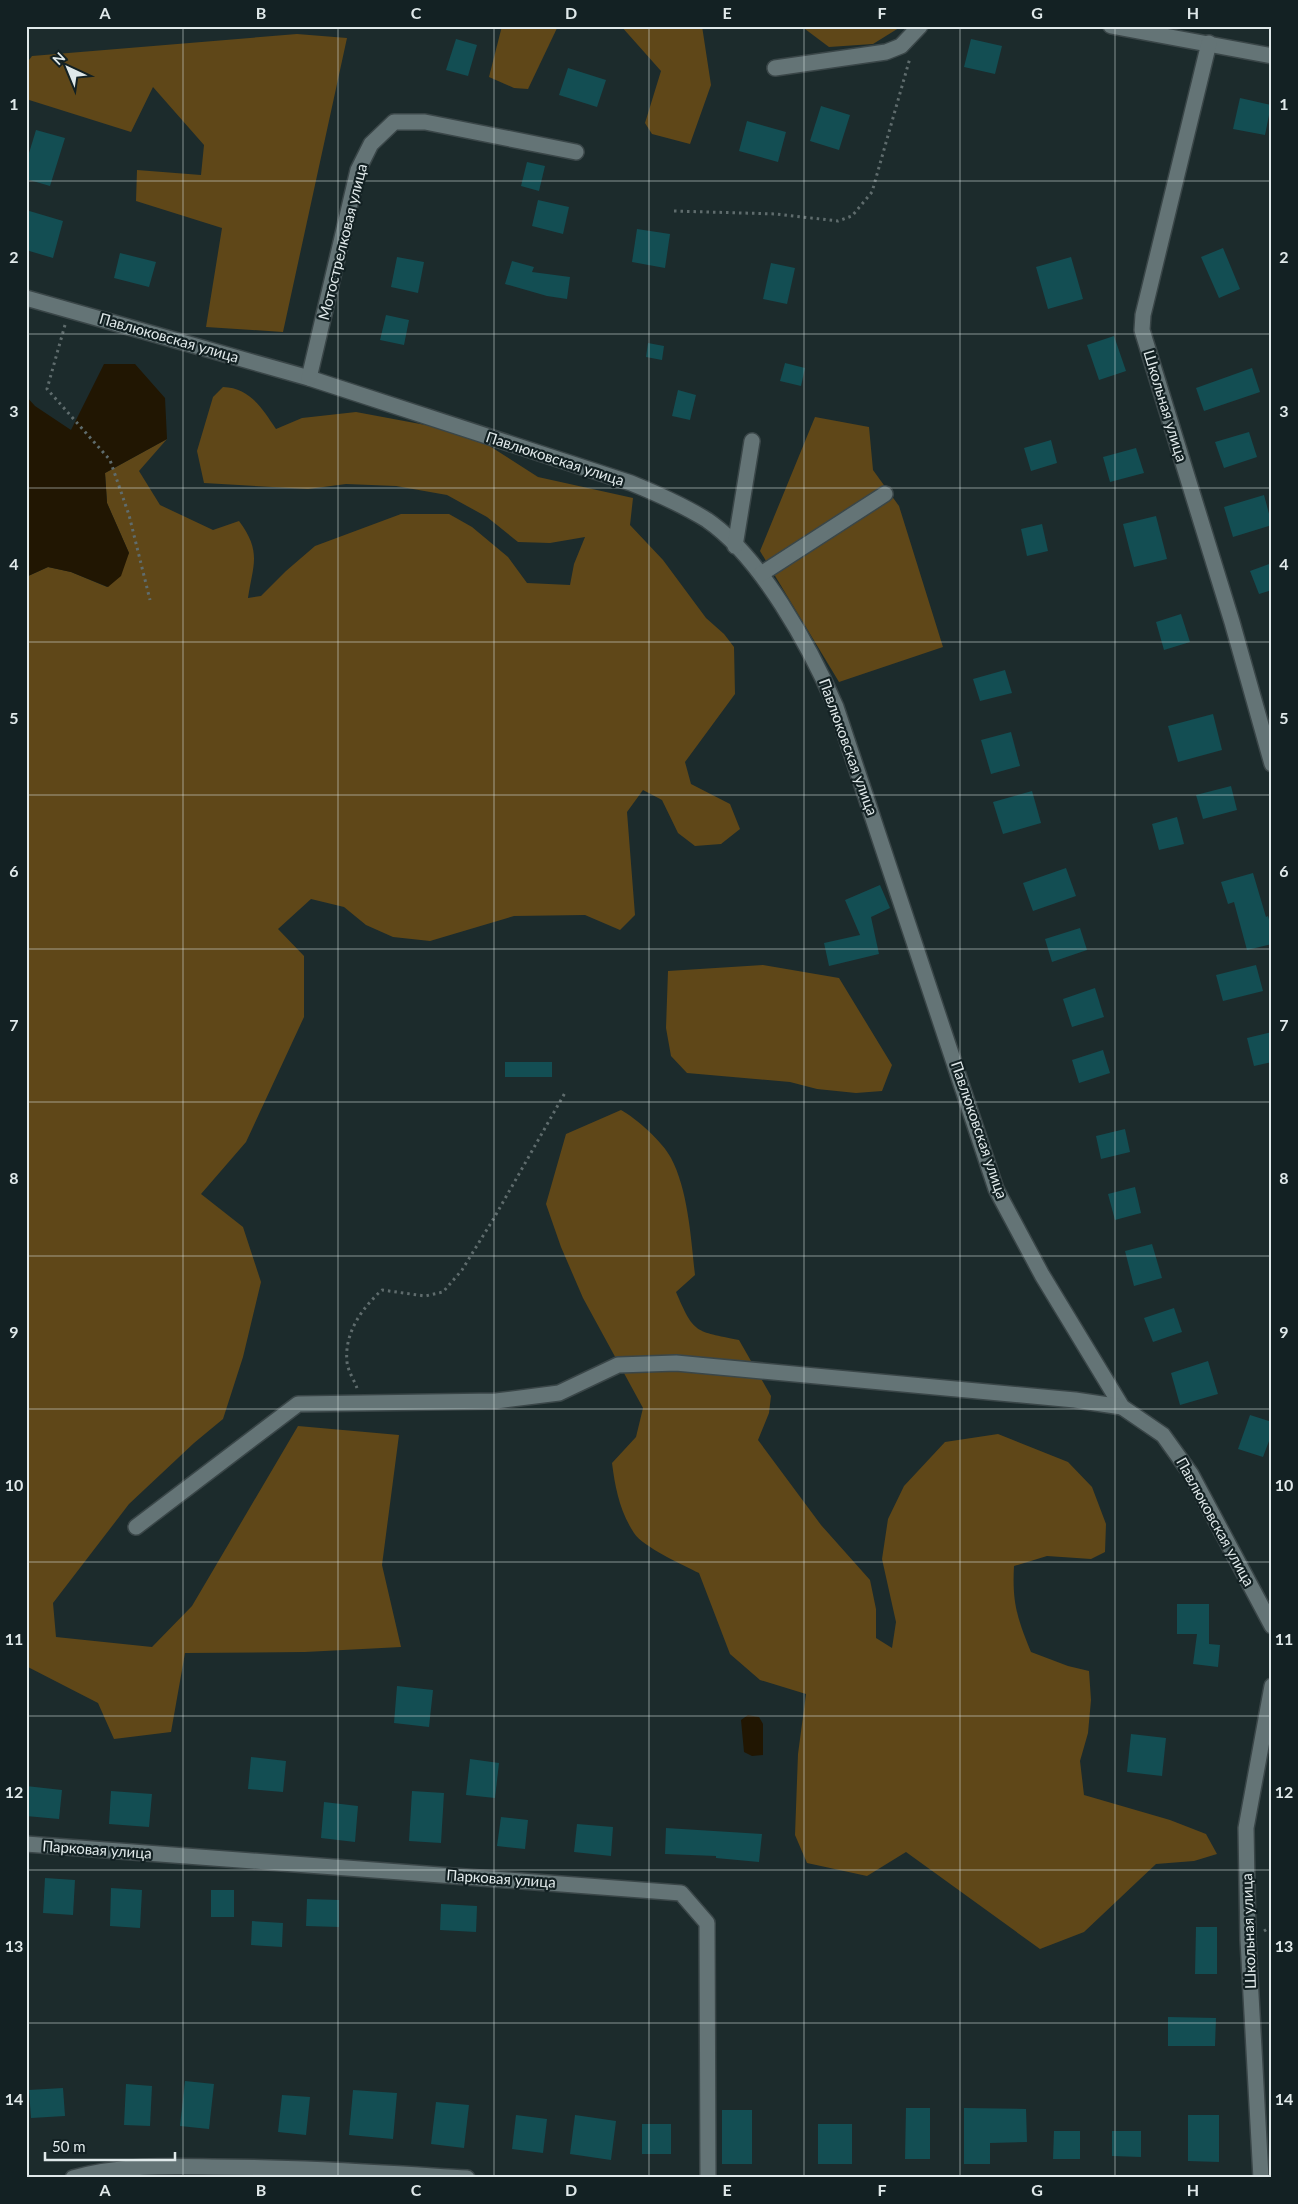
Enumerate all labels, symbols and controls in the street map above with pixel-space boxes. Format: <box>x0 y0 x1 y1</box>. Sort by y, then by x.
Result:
text: A <box>98 3 111 22</box>
text: B <box>256 3 266 22</box>
text: C <box>411 3 422 22</box>
text: D <box>565 3 577 22</box>
text: E <box>722 3 732 22</box>
text: F <box>877 3 887 22</box>
text: G <box>1031 3 1043 22</box>
text: H <box>1187 3 1199 22</box>
north arrow <box>42 42 92 92</box>
text: N <box>49 48 68 68</box>
text: 1 <box>9 94 19 113</box>
text: 1 <box>1279 94 1289 113</box>
street label: Мотострелковая улица <box>314 162 370 322</box>
text: 2 <box>9 247 19 266</box>
text: 2 <box>1279 247 1289 266</box>
street label: Павлюковская улица <box>97 309 241 366</box>
street label: Школьная улица <box>1140 348 1192 464</box>
text: 3 <box>9 401 19 420</box>
text: 3 <box>1279 401 1289 420</box>
street label: Павлюковская улица <box>484 427 627 489</box>
text: 4 <box>9 554 19 573</box>
text: 4 <box>1279 554 1289 573</box>
street label: Павлюковская улица <box>816 676 882 818</box>
text: 5 <box>9 708 19 727</box>
text: 5 <box>1279 708 1289 727</box>
text: 6 <box>9 861 19 880</box>
text: 6 <box>1279 861 1289 880</box>
text: 7 <box>9 1015 19 1034</box>
text: 7 <box>1279 1015 1289 1034</box>
street label: Павлюковская улица <box>948 1059 1012 1201</box>
text: 8 <box>9 1168 19 1187</box>
text: 8 <box>1279 1168 1289 1187</box>
text: 9 <box>9 1322 19 1341</box>
text: 9 <box>1279 1322 1289 1341</box>
street label: Павлюковская улица <box>1173 1454 1259 1589</box>
text: 10 <box>5 1475 23 1494</box>
text: 10 <box>1275 1475 1293 1494</box>
text: 11 <box>5 1629 23 1648</box>
text: 11 <box>1275 1629 1293 1648</box>
text: 12 <box>5 1782 23 1801</box>
text: 12 <box>1275 1782 1293 1801</box>
street label: Парковая улица <box>42 1836 152 1862</box>
street label: Парковая улица <box>446 1865 556 1891</box>
street label: Школьная улица <box>1237 1873 1259 1989</box>
text: 13 <box>5 1936 23 1955</box>
text: 13 <box>1275 1936 1293 1955</box>
text: 14 <box>5 2089 23 2108</box>
text: 14 <box>1275 2089 1293 2108</box>
scale bar <box>45 2129 175 2161</box>
text: 50 m <box>52 2137 86 2155</box>
text: A <box>98 2180 111 2199</box>
text: B <box>256 2180 266 2199</box>
text: C <box>411 2180 422 2199</box>
text: D <box>565 2180 577 2199</box>
text: E <box>722 2180 732 2199</box>
text: F <box>877 2180 887 2199</box>
text: G <box>1031 2180 1043 2199</box>
text: H <box>1187 2180 1199 2199</box>

